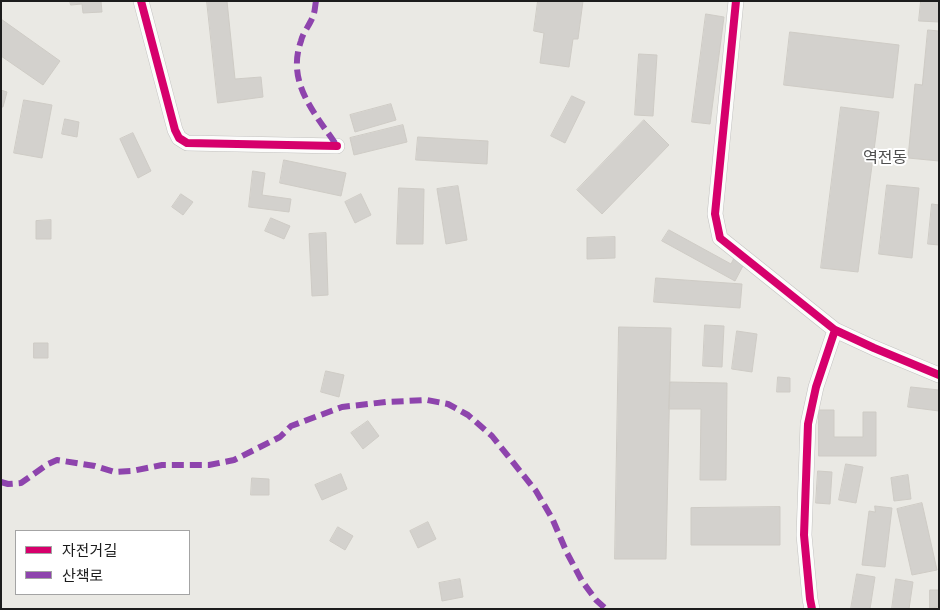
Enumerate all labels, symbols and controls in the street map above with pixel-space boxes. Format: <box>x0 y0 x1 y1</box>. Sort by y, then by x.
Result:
district label: 역전동 <box>863 148 907 168</box>
legend <box>15 530 190 595</box>
text: 자전거길 <box>62 541 117 559</box>
text: 산책로 <box>62 566 103 584</box>

